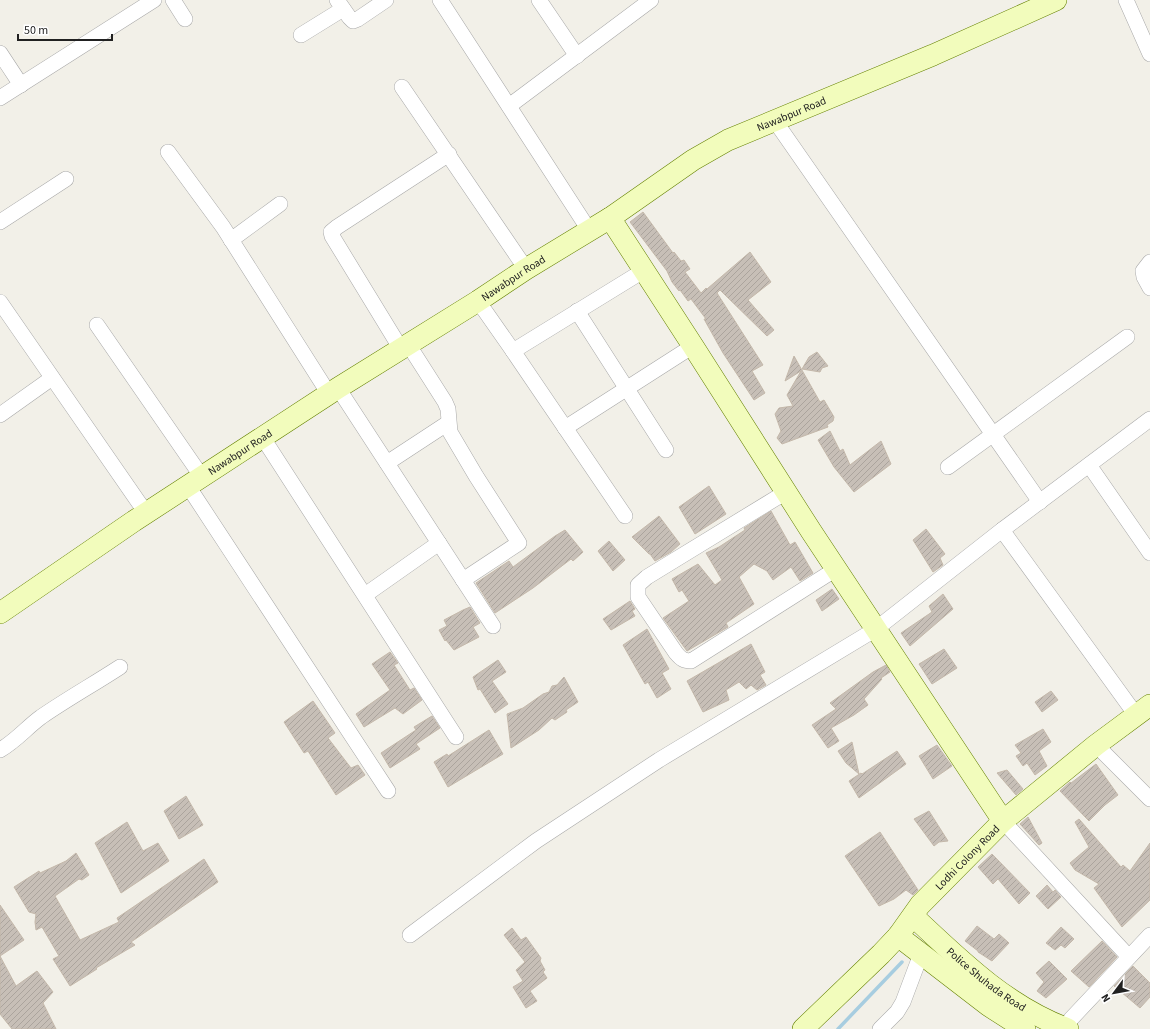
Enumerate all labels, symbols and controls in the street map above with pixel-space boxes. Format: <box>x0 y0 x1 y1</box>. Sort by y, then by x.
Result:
scale bar <box>18 16 112 42</box>
text: 50 m <box>24 22 48 39</box>
street label: Nawabpur Road <box>754 93 828 135</box>
street label: Nawabpur Road <box>478 252 548 304</box>
street label: Nawabpur Road <box>205 425 275 478</box>
street label: Lodhi Colony Road <box>931 821 1003 893</box>
street label: Police Shuhada Road <box>943 944 1029 1015</box>
north arrow <box>1094 973 1134 1013</box>
text: N <box>1098 991 1114 1005</box>

